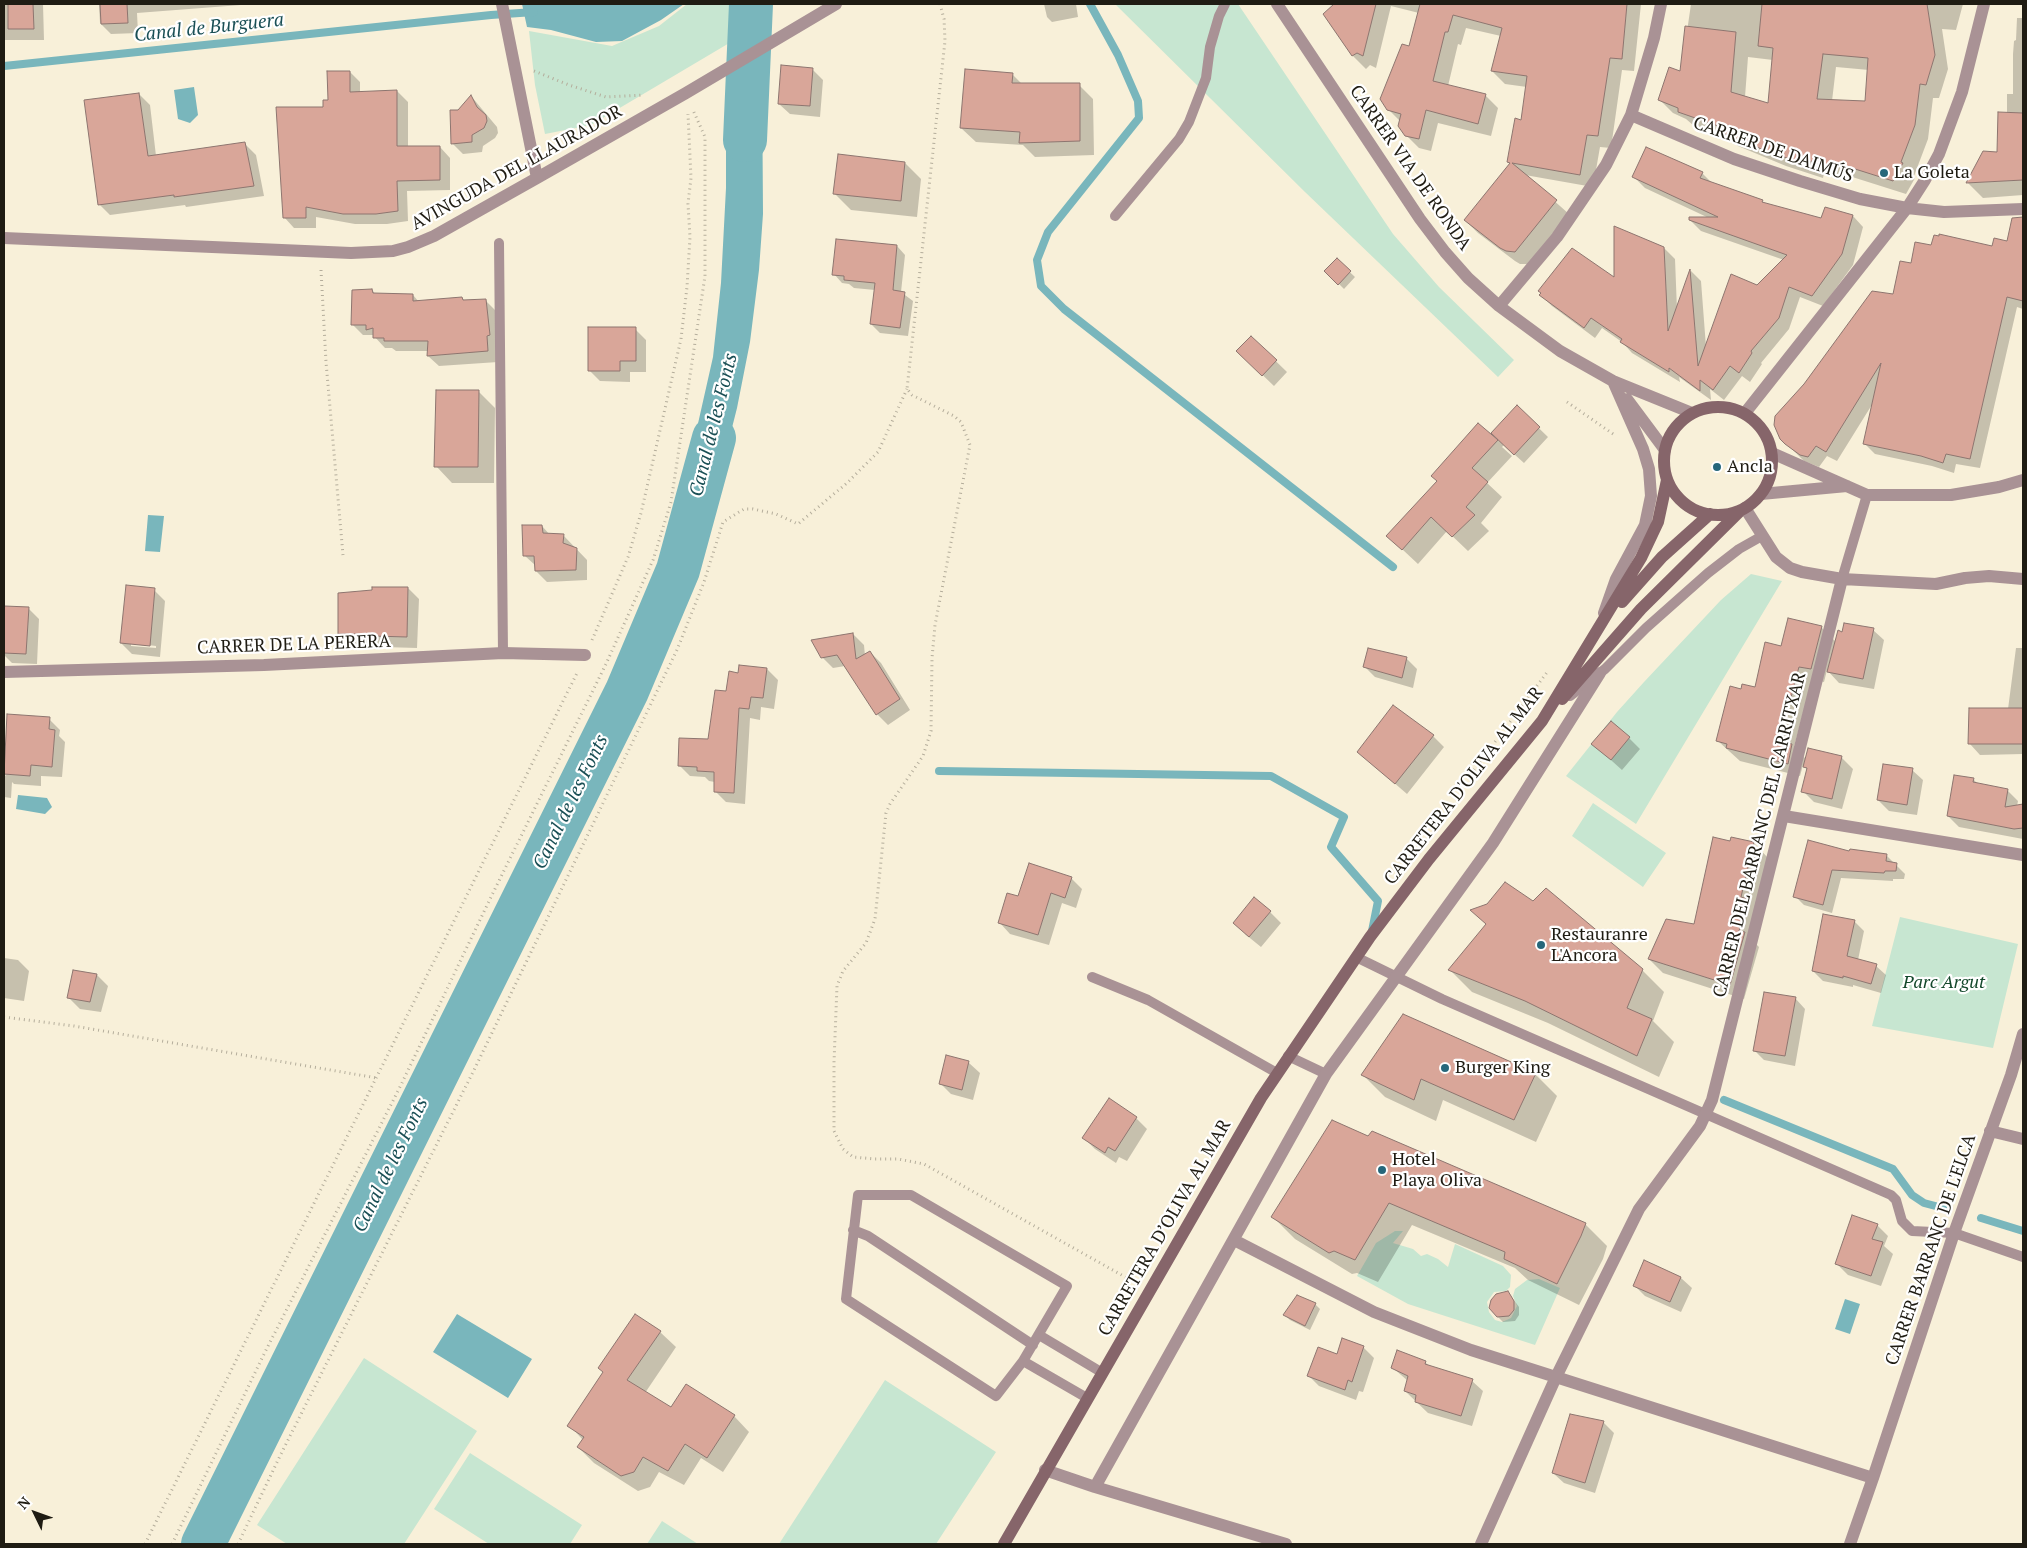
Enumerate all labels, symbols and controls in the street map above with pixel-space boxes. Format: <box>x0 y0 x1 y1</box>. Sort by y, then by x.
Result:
water label: Canal de Burguera <box>133 9 285 47</box>
street label: CARRER VIA DE RONDA <box>1345 81 1475 255</box>
street label: AVINGUDA DEL LLAURADOR <box>408 101 626 235</box>
street label: CARRER DE DAIMÚS <box>1690 112 1856 188</box>
place label: La Goleta <box>1894 162 1970 184</box>
marker: La Goleta <box>1878 167 1890 179</box>
water label: Canal de les Fonts <box>685 351 743 499</box>
place label: Ancla <box>1727 456 1773 478</box>
marker: Ancla <box>1711 461 1723 473</box>
street label: CARRER DE LA PERERA <box>197 631 391 659</box>
street label: CARRER DEL BARRANC DEL CARRITXAR <box>1709 670 1811 1000</box>
street label: CARRETERA D'OLIVA AL MAR <box>1380 683 1548 889</box>
water label: Canal de les Fonts <box>529 731 613 873</box>
place label: Restauranre L'Ancora <box>1551 924 1648 966</box>
marker: Restauranre L'Ancora <box>1535 939 1547 951</box>
park label: Parc Argut <box>1903 972 1985 994</box>
place label: Burger King <box>1455 1057 1550 1079</box>
marker: Burger King <box>1439 1062 1451 1074</box>
water label: Canal de les Fonts <box>349 1094 433 1236</box>
street label: CARRETERA D’OLIVA AL MAR <box>1094 1116 1236 1340</box>
street label: CARRER BARRANC DE L'ELCA <box>1881 1132 1981 1368</box>
place label: Hotel Playa Oliva <box>1392 1149 1482 1192</box>
marker: Hotel Playa Oliva <box>1376 1164 1388 1176</box>
north arrow <box>10 1488 60 1538</box>
text: N <box>13 1492 34 1513</box>

